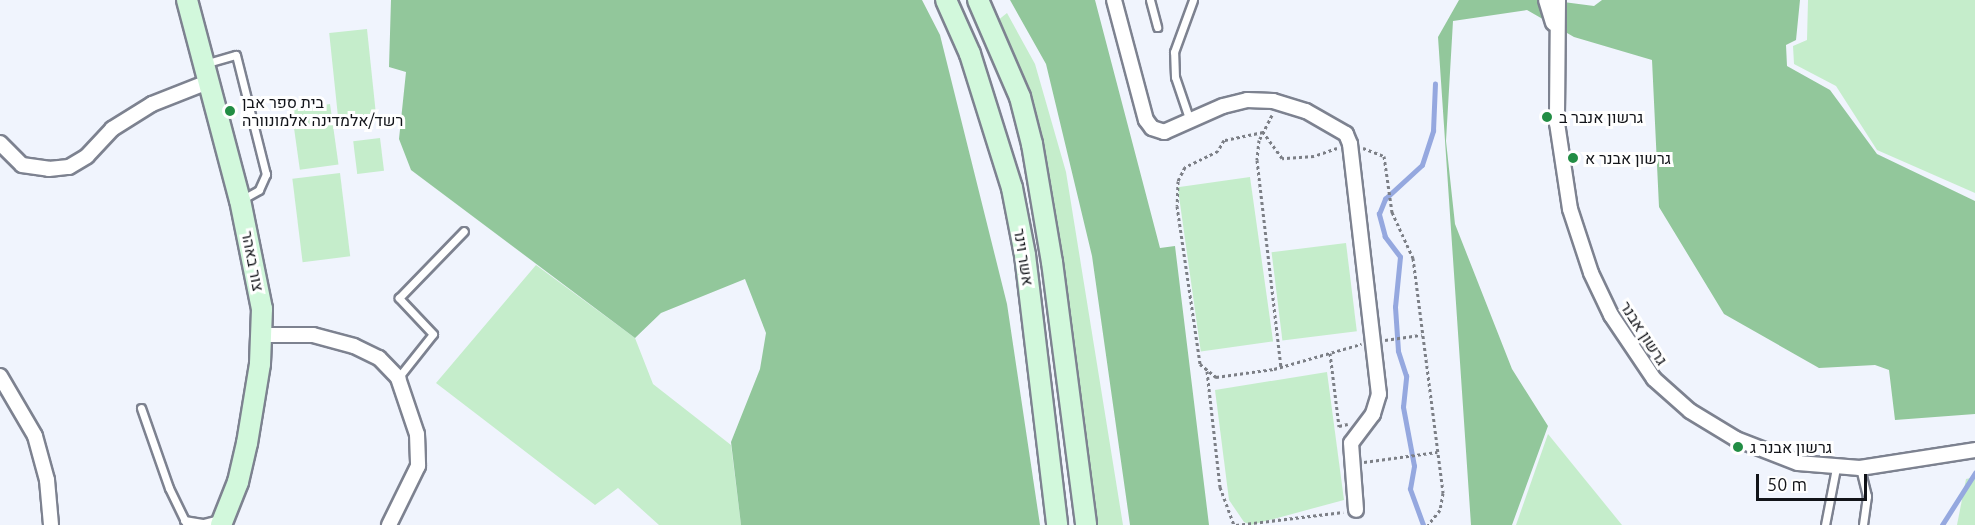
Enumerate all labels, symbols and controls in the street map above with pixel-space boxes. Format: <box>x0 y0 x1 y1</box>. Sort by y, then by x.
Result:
place label: בית ספר אבן רשד/אלמדינה אלמונוורה <box>242 92 403 130</box>
marker: בית ספר אבן רשד/אלמדינה אלמונוורה <box>223 104 237 118</box>
place label: גרשון אנבר ב <box>1559 107 1643 127</box>
marker: גרשון אנבר ב <box>1540 110 1554 124</box>
place label: גרשון אבנר א <box>1585 148 1671 168</box>
marker: גרשון אבנר א <box>1566 151 1580 165</box>
street label: אשר וינר <box>1010 227 1038 287</box>
street label: צור באהר <box>238 229 268 293</box>
street label: גרשון אבנר <box>1616 298 1672 368</box>
place label: גרשון אבנר ג <box>1750 437 1832 457</box>
marker: גרשון אבנר ג <box>1731 440 1745 454</box>
scale bar <box>1759 462 1870 500</box>
text: 50 m <box>1767 474 1807 494</box>

